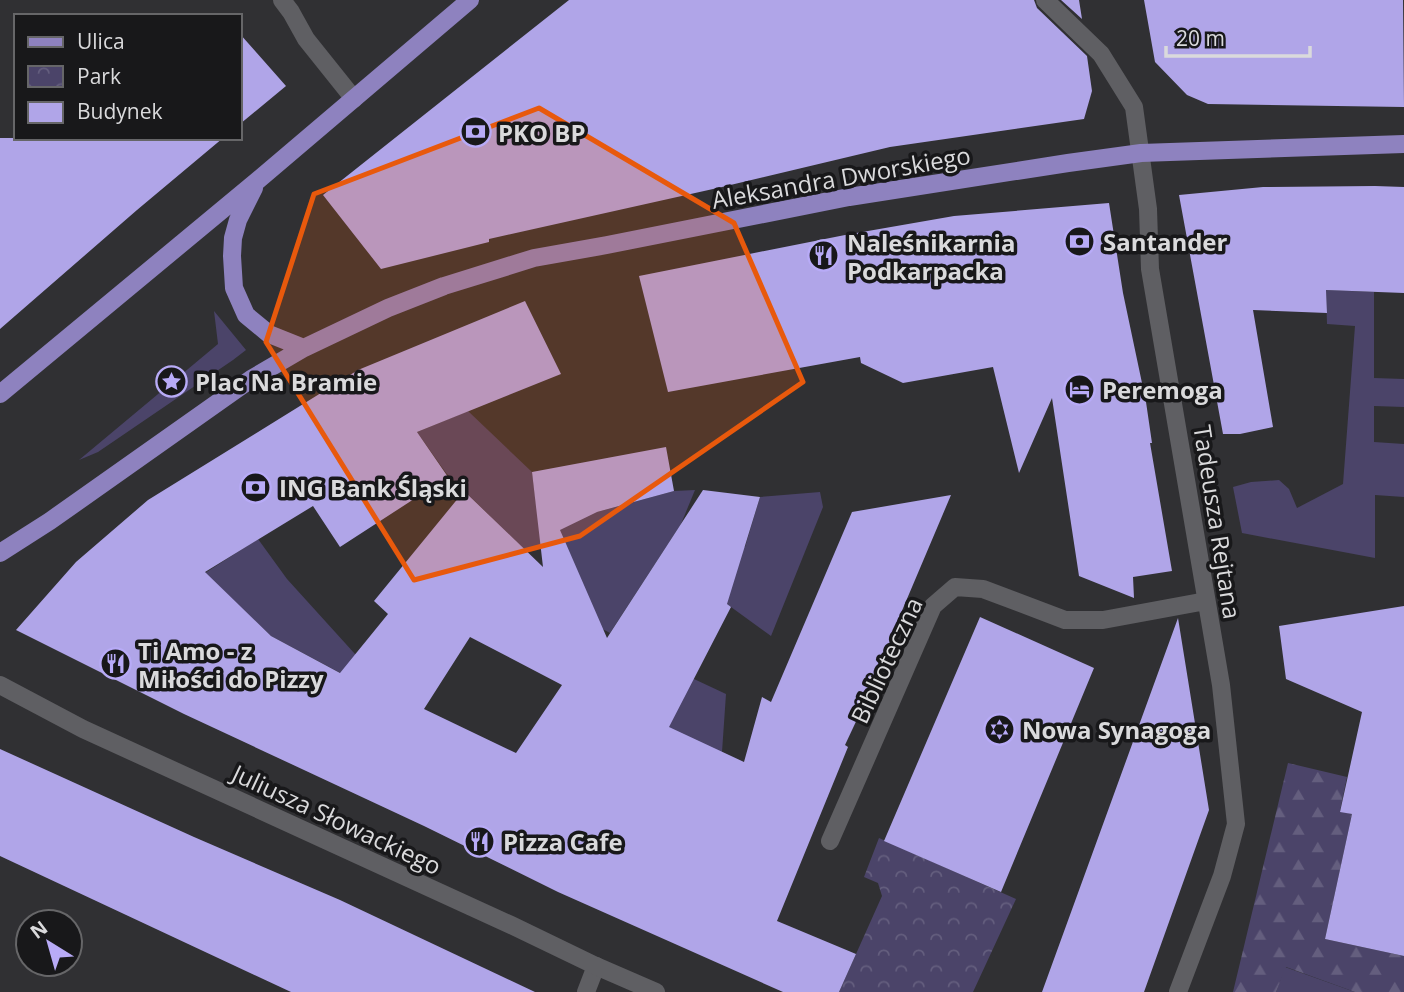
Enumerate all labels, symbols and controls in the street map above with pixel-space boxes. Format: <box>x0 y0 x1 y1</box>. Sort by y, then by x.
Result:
legend <box>14 14 242 140</box>
scale bar <box>1166 14 1310 58</box>
text: 20 m <box>1176 24 1225 52</box>
text: Ulica <box>77 27 125 55</box>
text: Park <box>77 62 121 90</box>
text: Budynek <box>77 97 163 125</box>
bank icon: PKO BP <box>458 115 492 149</box>
place label: PKO BP <box>498 116 586 149</box>
street label: Aleksandra Dworskiego <box>709 138 973 216</box>
bank icon: Santander <box>1063 224 1097 258</box>
place label: Santander <box>1103 225 1228 258</box>
place label: Naleśnikarnia Podkarpacka <box>847 226 1015 287</box>
restaurant icon: Naleśnikarnia Podkarpacka <box>807 239 841 273</box>
place icon: Plac Na Bramie <box>155 364 189 398</box>
place label: Plac Na Bramie <box>195 365 377 398</box>
hotel icon: Peremoga <box>1062 372 1096 406</box>
place label: Peremoga <box>1102 373 1223 406</box>
street label: Tadeusza Rejtana <box>1186 423 1250 621</box>
bank icon: ING Bank Śląski <box>239 470 273 504</box>
place label: ING Bank Śląski <box>279 471 467 504</box>
street label: Biblioteczna <box>842 592 930 728</box>
place label: Ti Amo - z Miłości do Pizzy <box>138 634 324 695</box>
restaurant icon: Ti Amo - z Miłości do Pizzy <box>98 647 132 681</box>
synagogue icon: Nowa Synagoga <box>982 712 1016 746</box>
place label: Nowa Synagoga <box>1022 713 1211 746</box>
street label: Juliusza Słowackiego <box>225 755 447 882</box>
restaurant icon: Pizza Cafe <box>463 824 497 858</box>
place label: Pizza Cafe <box>503 825 623 858</box>
north arrow <box>14 908 84 978</box>
text: N <box>25 914 53 944</box>

